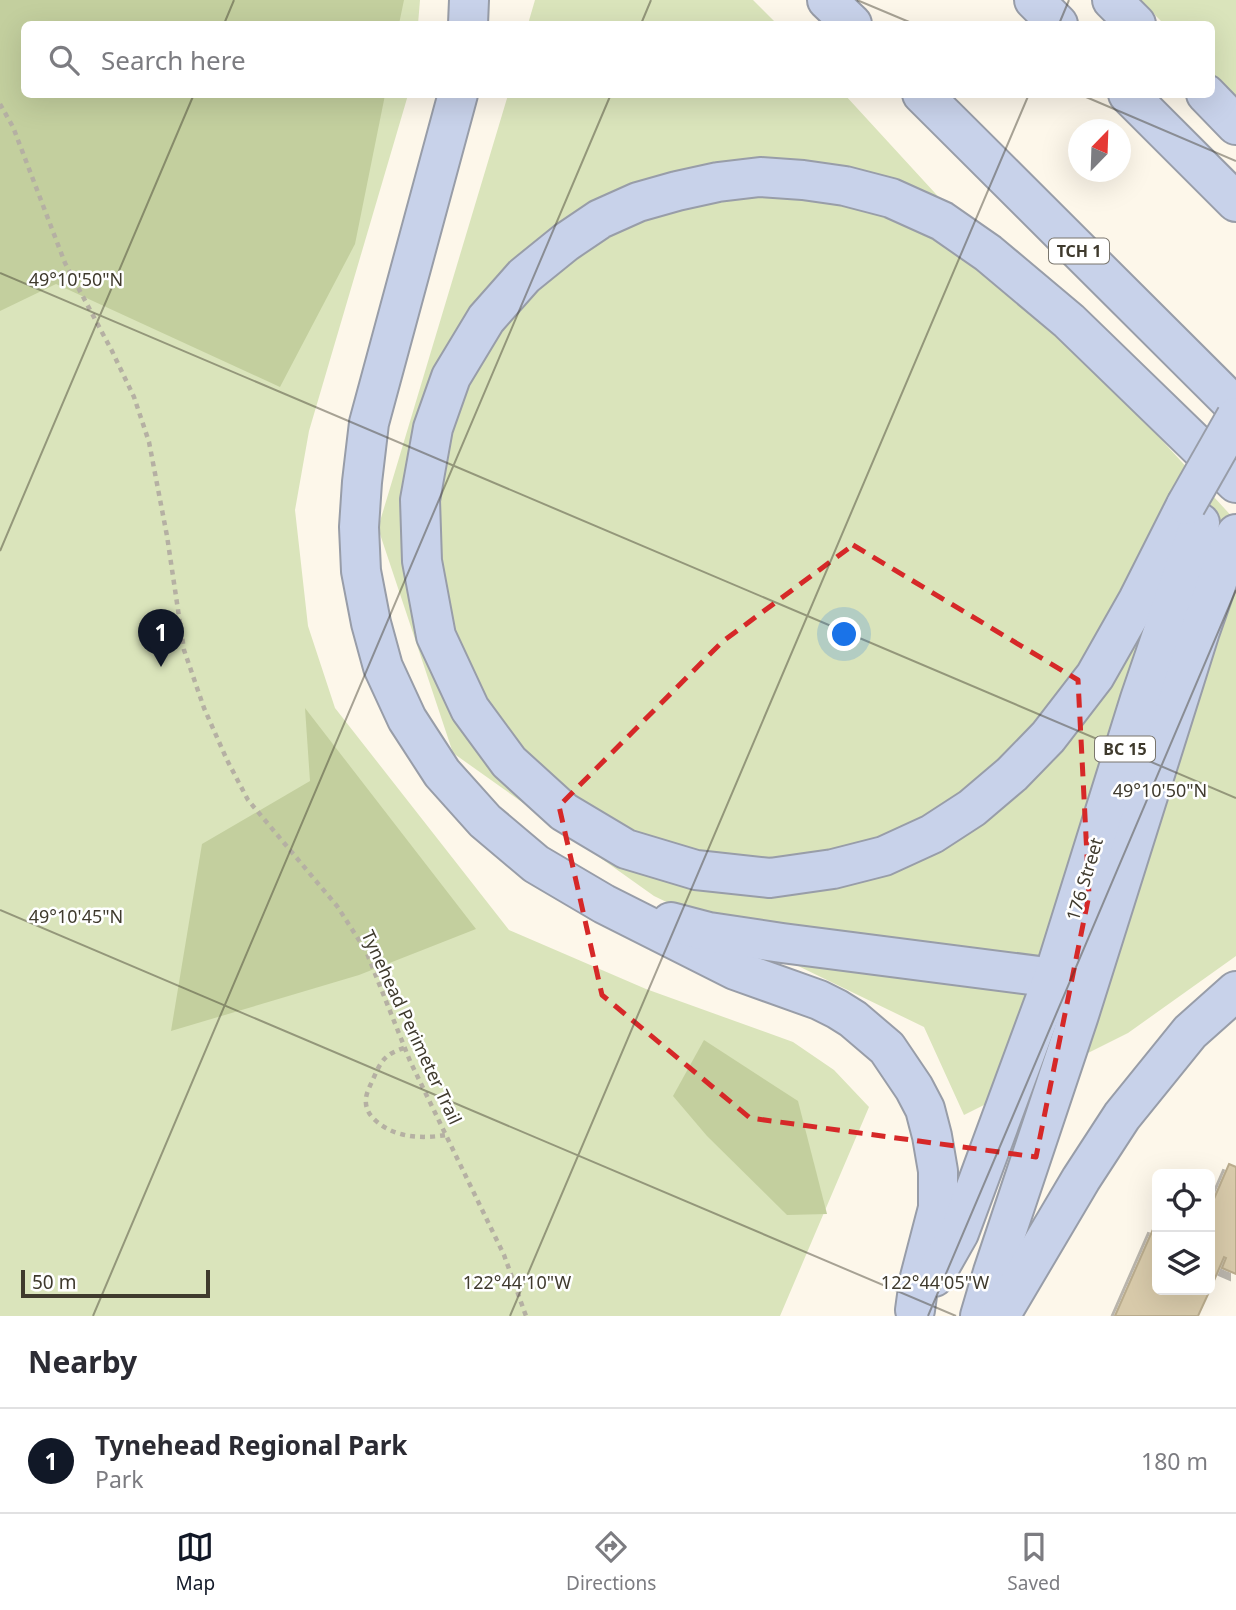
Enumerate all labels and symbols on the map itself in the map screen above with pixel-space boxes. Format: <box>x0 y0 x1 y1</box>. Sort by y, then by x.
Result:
north arrow <box>1068 119 1131 182</box>
road number: TCH 1 <box>1049 238 1109 264</box>
text: 49°10'50"N <box>29 267 123 291</box>
pin: 1 <box>138 609 184 667</box>
your location <box>827 617 861 651</box>
road number: BC 15 <box>1095 736 1155 762</box>
text: 49°10'50"N <box>1113 778 1207 802</box>
street label: 176 Street <box>1060 834 1108 924</box>
text: 49°10'45"N <box>29 904 123 928</box>
street label: Tynehead Perimeter Trail <box>356 926 468 1128</box>
scale bar <box>21 1267 210 1299</box>
text: 122°44'10"W <box>463 1270 571 1294</box>
text: 122°44'05"W <box>881 1270 989 1294</box>

